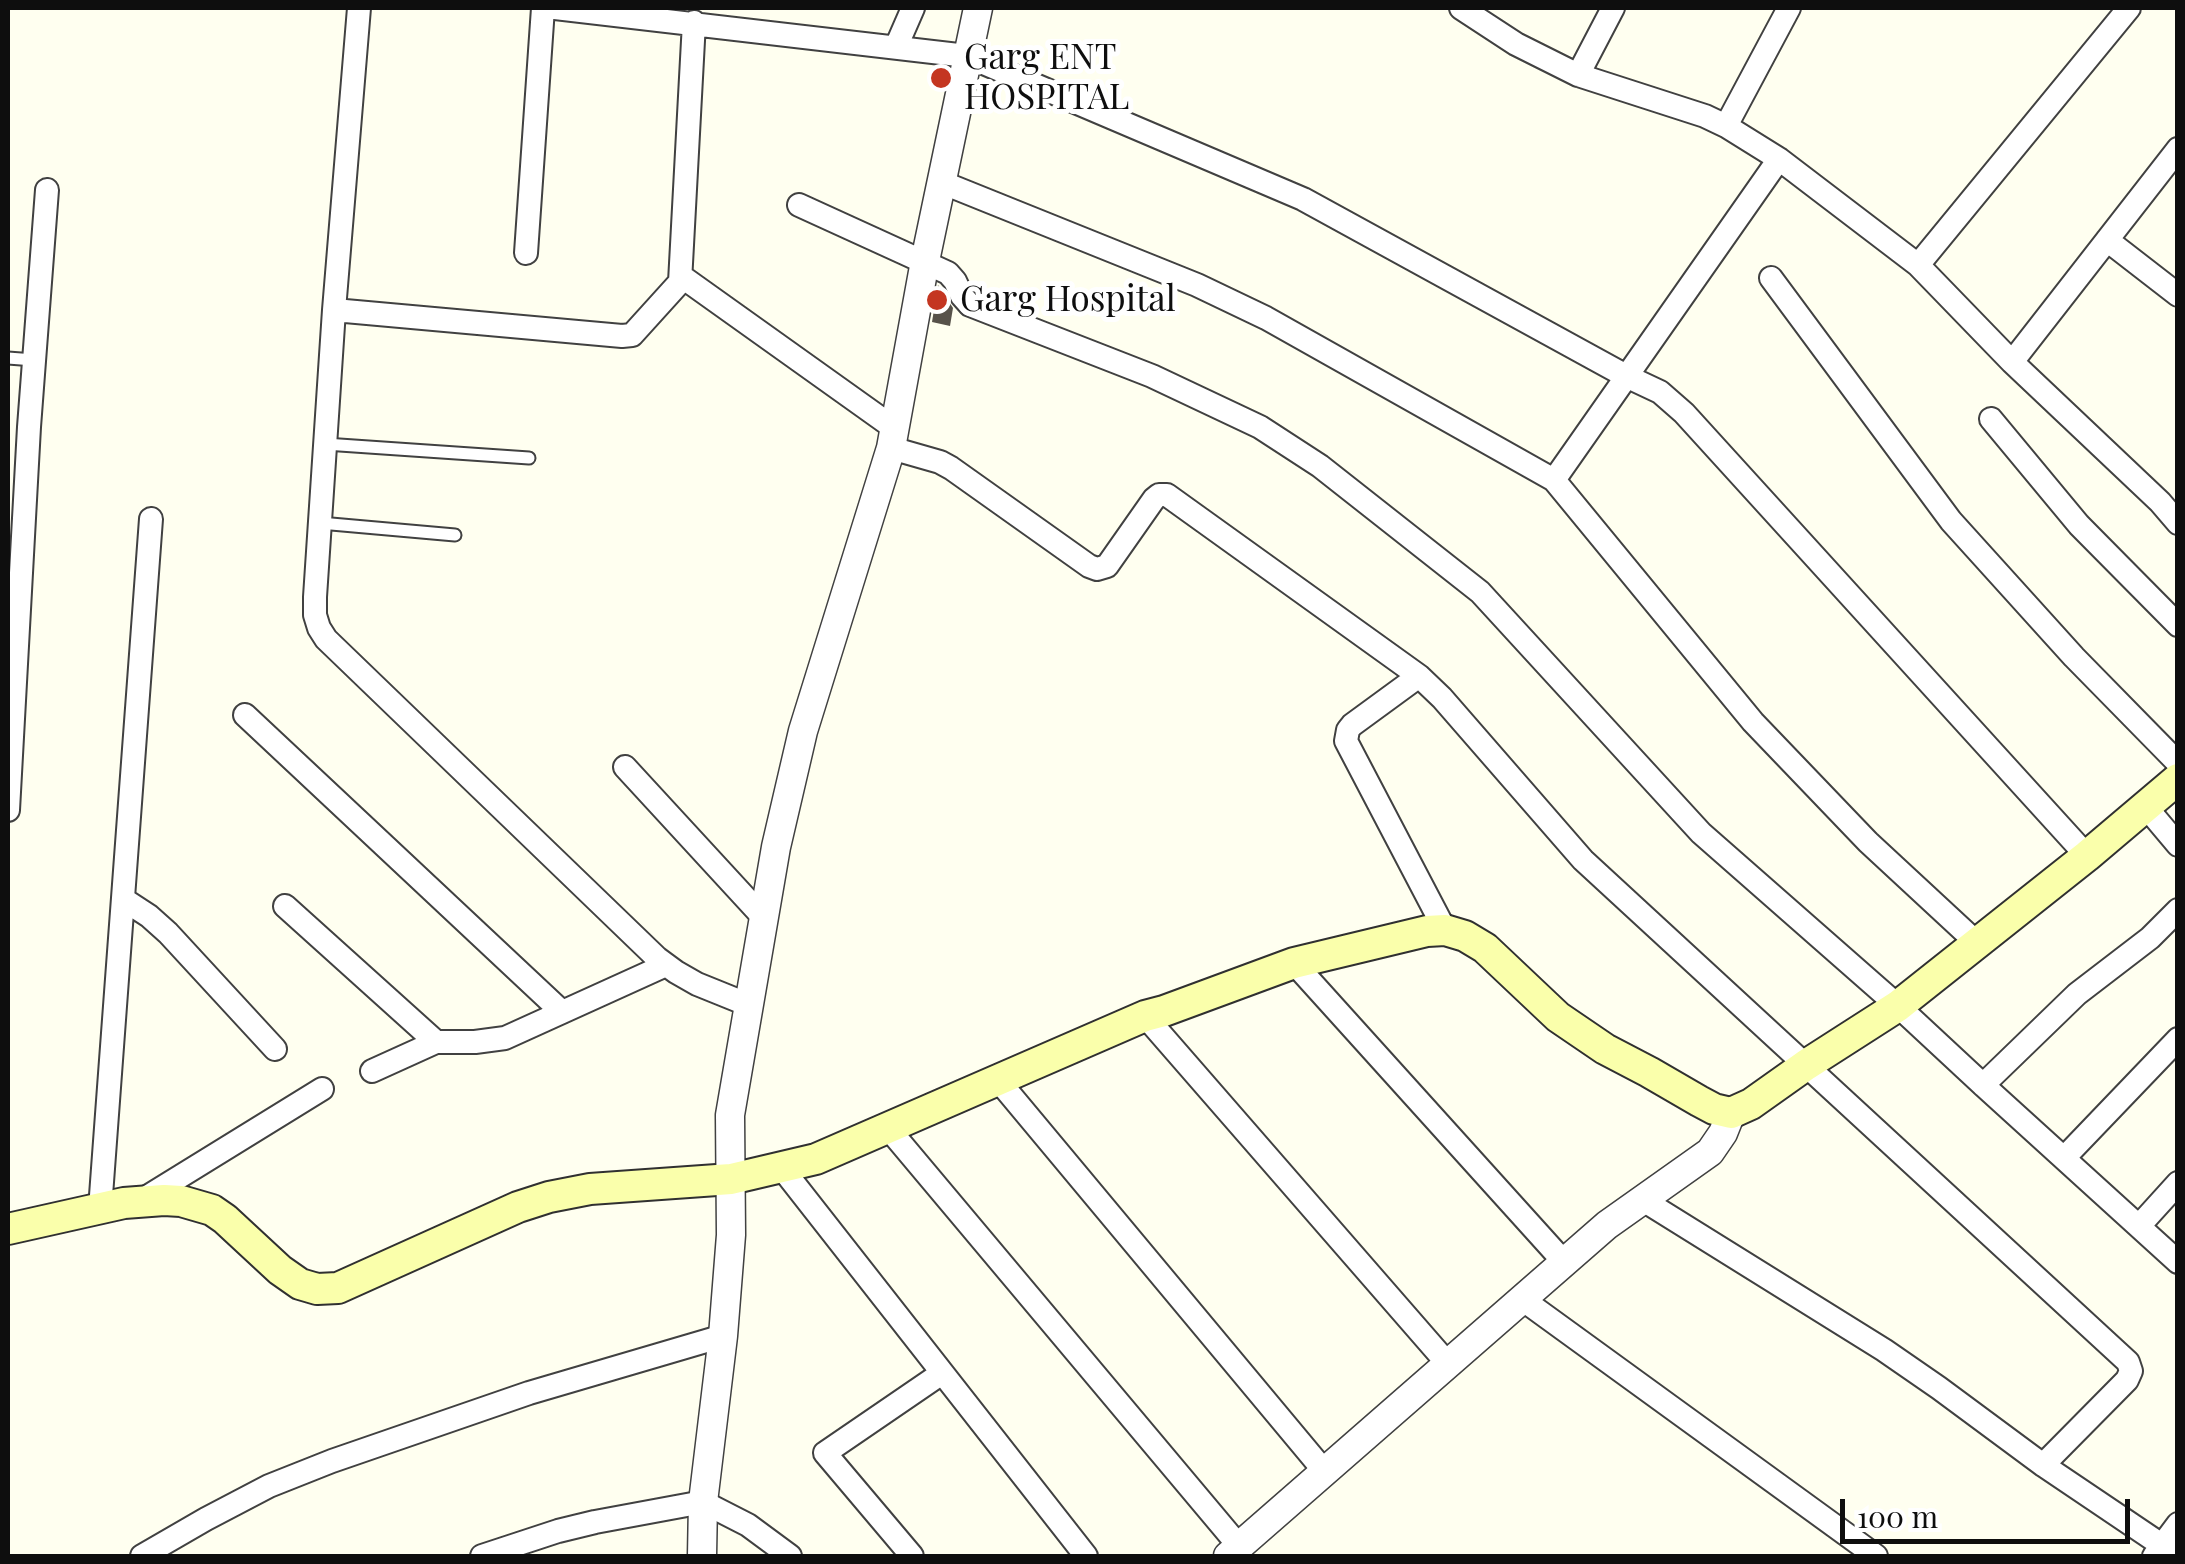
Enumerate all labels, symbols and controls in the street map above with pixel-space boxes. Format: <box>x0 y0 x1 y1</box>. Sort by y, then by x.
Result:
place label: Garg ENT HOSPITAL <box>964 37 1129 119</box>
marker: Garg ENT HOSPITAL <box>928 65 954 91</box>
place label: Garg Hospital <box>960 279 1176 321</box>
marker: Garg Hospital <box>924 287 950 313</box>
scale bar <box>1845 1479 2135 1541</box>
text: 100 m <box>1857 1496 1938 1536</box>

